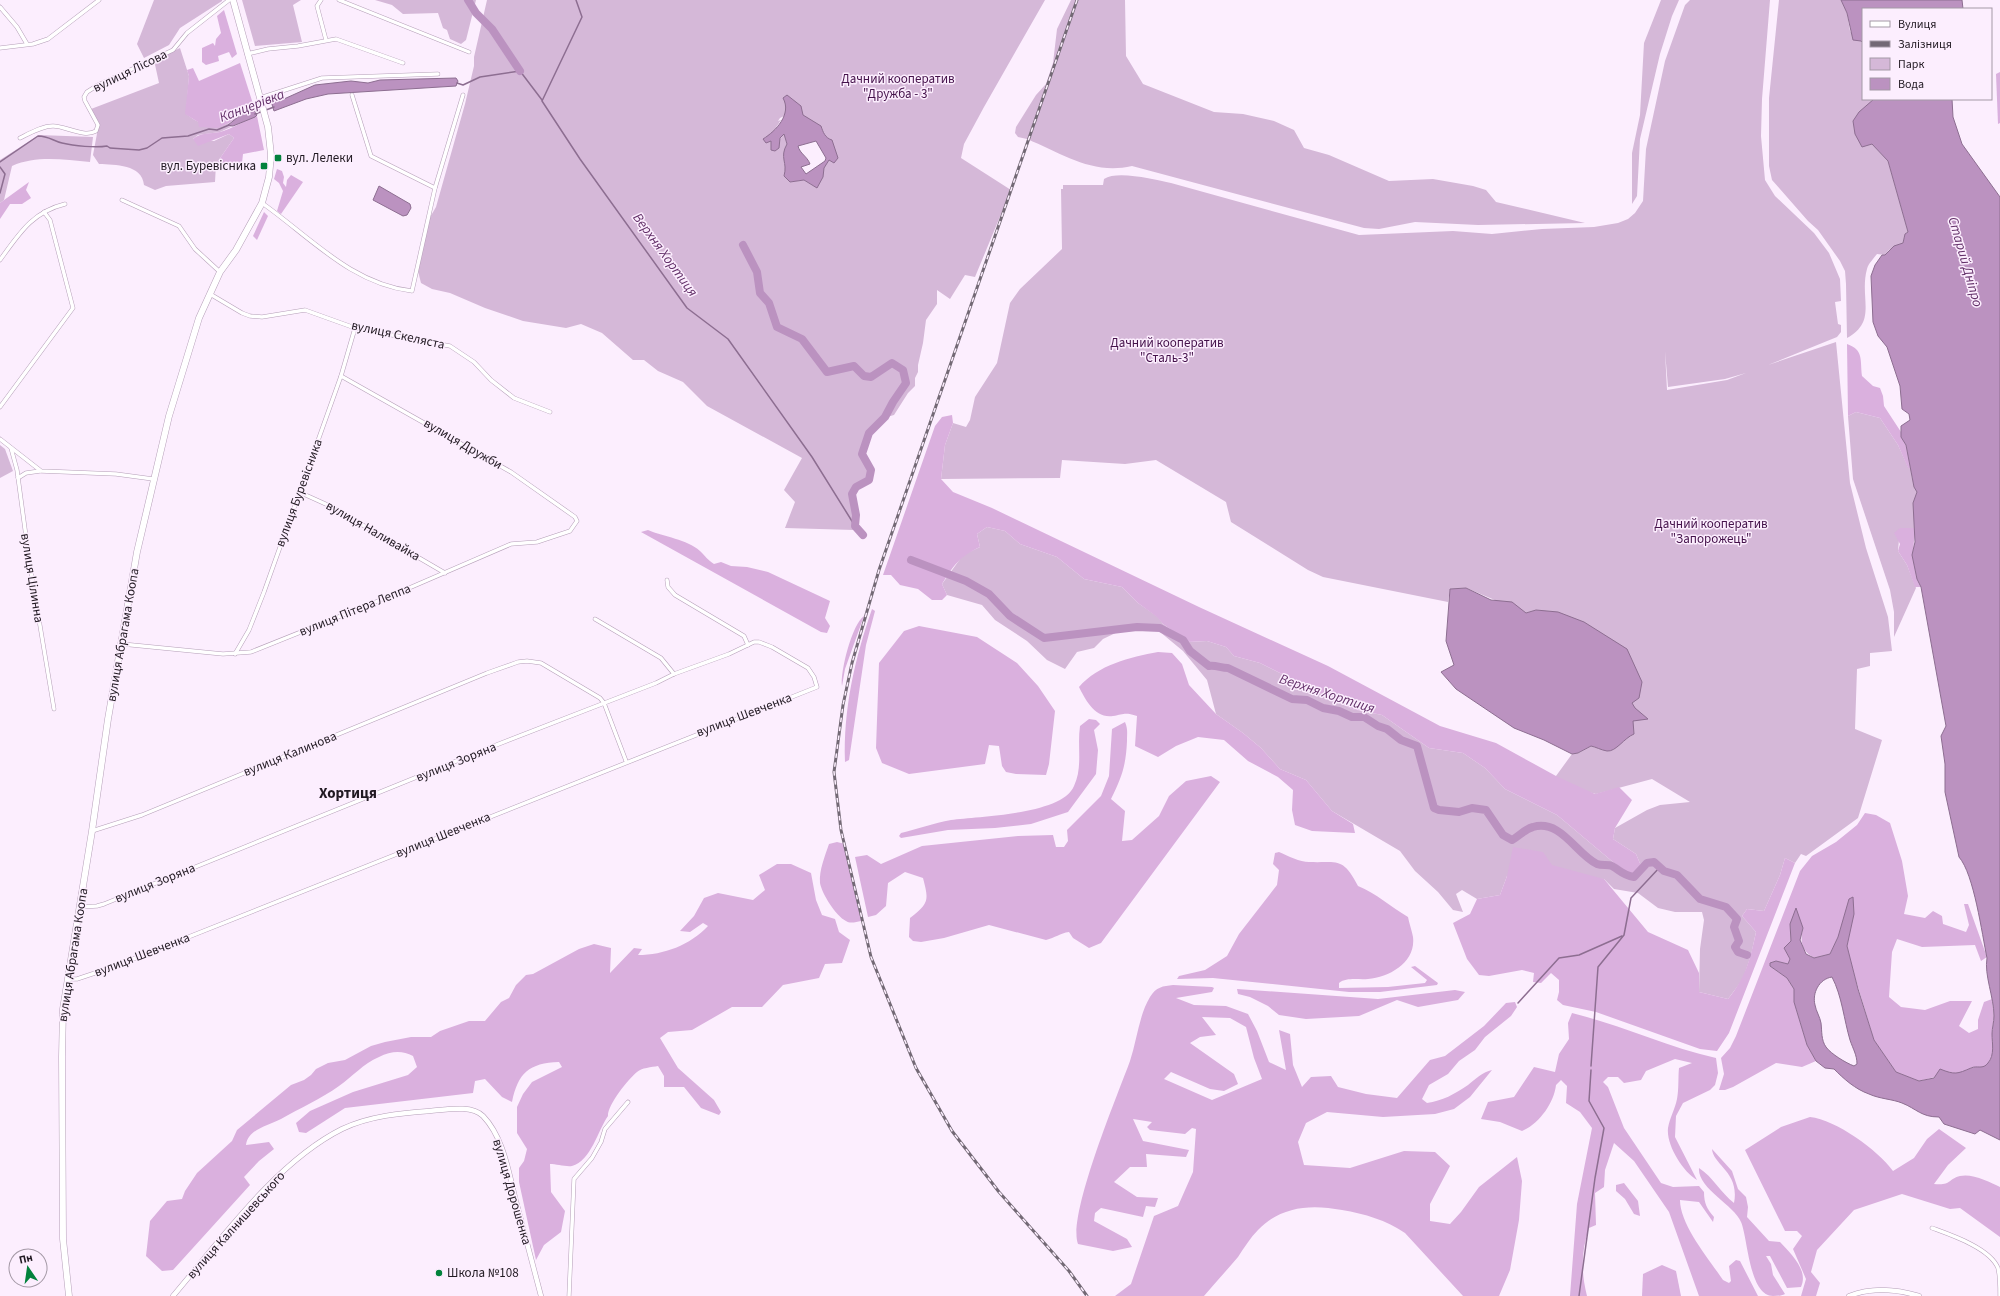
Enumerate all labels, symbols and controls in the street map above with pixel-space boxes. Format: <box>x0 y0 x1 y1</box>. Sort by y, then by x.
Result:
legend <box>1862 8 1992 100</box>
text: Вулиця <box>1898 16 1936 33</box>
text: Залізниця <box>1898 36 1952 53</box>
street label: вулиця Лісова <box>90 45 170 97</box>
text: Парк <box>1898 56 1924 73</box>
park label: Дачний кооператив "Дружба - 3" <box>841 70 955 103</box>
text: Вода <box>1898 76 1924 93</box>
water label: Канцерівка <box>216 84 288 128</box>
place label: вул. Лелеки <box>286 149 353 167</box>
marker: вул. Лелеки <box>273 153 283 163</box>
place label: вул. Буревісника <box>160 157 256 175</box>
marker: вул. Буревісника <box>259 161 269 171</box>
water label: Верхня Хортиця <box>628 209 702 301</box>
water label: Старий Дніпро <box>1943 215 1987 309</box>
street label: вулиця Скеляста <box>350 316 446 354</box>
park label: Дачний кооператив "Сталь-3" <box>1110 334 1224 367</box>
street label: вулиця Дружби <box>420 414 506 474</box>
street label: вулиця Буревісника <box>271 437 327 549</box>
street label: вулиця Наливайка <box>323 497 423 565</box>
park label: Дачний кооператив "Запорожець" <box>1654 515 1768 548</box>
street label: вулиця Цілинна <box>16 532 48 624</box>
street label: вулиця Абрагама Коопа <box>102 567 144 703</box>
street label: вулиця Пітера Леппа <box>296 579 414 641</box>
water label: Верхня Хортиця <box>1277 669 1378 719</box>
street label: вулиця Шевченка <box>694 689 794 741</box>
street label: вулиця Калинова <box>241 727 339 781</box>
street label: вулиця Зоряна <box>413 738 499 786</box>
district label: Хортиця <box>319 783 377 804</box>
street label: вулиця Шевченка <box>393 808 493 862</box>
street label: вулиця Зоряна <box>112 859 198 907</box>
street label: вулиця Абрагама Коопа <box>54 887 92 1023</box>
street label: вулиця Шевченка <box>92 929 192 981</box>
street label: вулиця Дорошенка <box>488 1137 536 1247</box>
street label: вулиця Калнишевського <box>183 1167 289 1283</box>
north arrow <box>8 1248 48 1288</box>
text: Пн <box>17 1250 34 1268</box>
place label: Школа №108 <box>447 1264 519 1282</box>
marker: Школа №108 <box>434 1268 444 1278</box>

